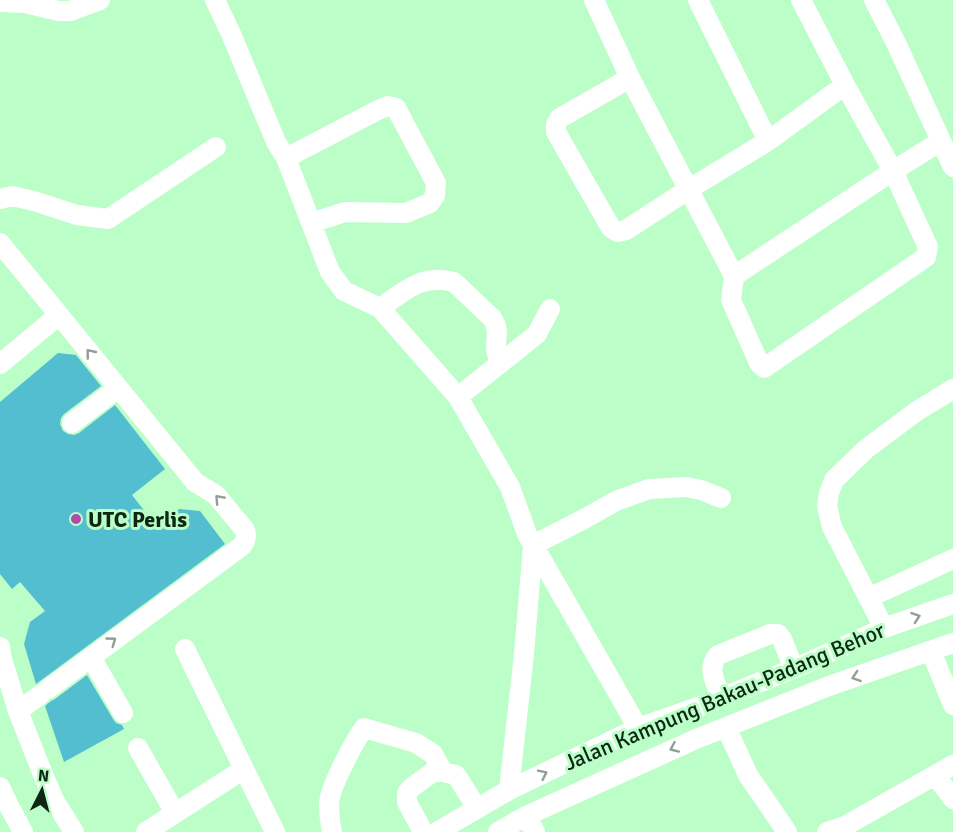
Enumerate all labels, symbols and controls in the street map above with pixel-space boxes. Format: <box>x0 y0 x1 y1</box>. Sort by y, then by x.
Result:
one-way arrow <box>87 349 98 360</box>
one-way arrow <box>215 495 226 506</box>
place label: UTC Perlis <box>88 506 187 533</box>
marker: UTC Perlis <box>69 512 83 526</box>
one-way arrow <box>910 611 921 624</box>
street label: Jalan Kampung Bakau-Padang Behor <box>560 617 888 776</box>
one-way arrow <box>106 638 117 649</box>
one-way arrow <box>851 670 862 683</box>
one-way arrow <box>670 741 681 753</box>
north arrow <box>12 760 72 820</box>
text: N <box>37 766 50 787</box>
one-way arrow <box>537 769 548 781</box>

